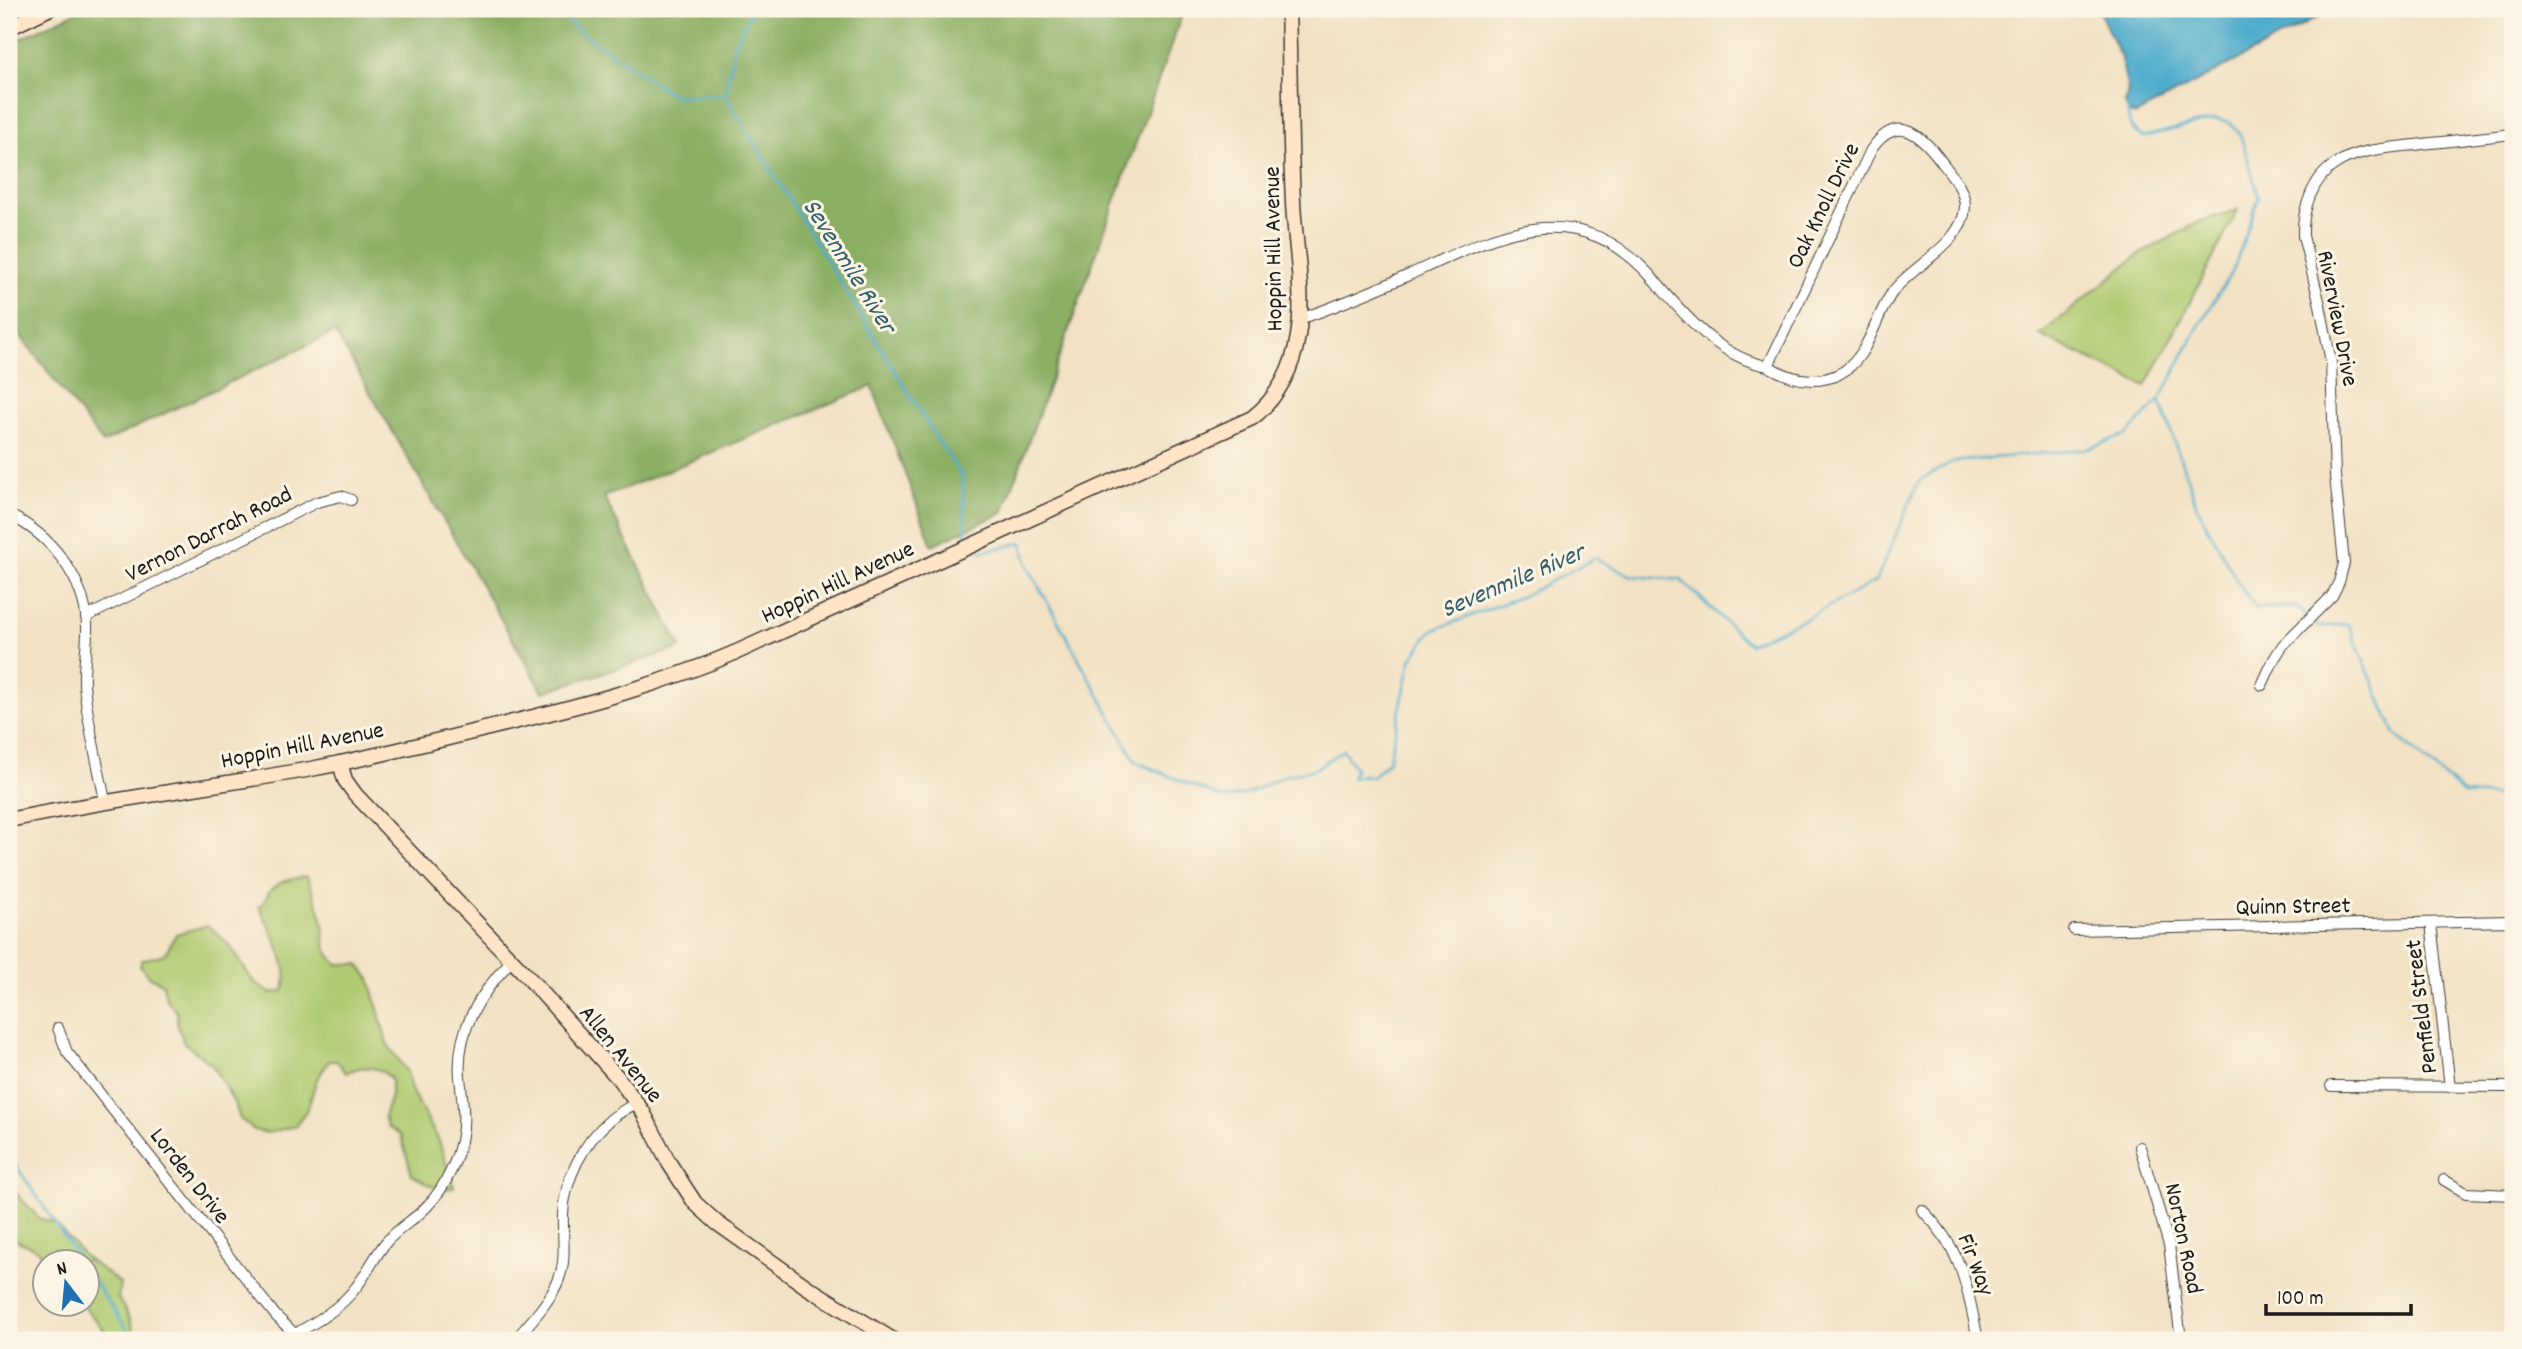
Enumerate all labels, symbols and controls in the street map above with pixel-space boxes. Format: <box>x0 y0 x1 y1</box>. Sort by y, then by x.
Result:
street label: Oak Knoll Drive <box>1780 138 1870 275</box>
street label: Hoppin Hill Avenue <box>1257 166 1293 332</box>
water label: Sevenmile River <box>792 192 906 344</box>
street label: Riverview Drive <box>2306 248 2366 389</box>
street label: Vernon Darrah Road <box>120 479 299 592</box>
street label: Hoppin Hill Avenue <box>756 533 920 634</box>
water label: Sevenmile River <box>1436 534 1594 629</box>
street label: Hoppin Hill Avenue <box>218 714 387 779</box>
street label: Quinn Street <box>2235 890 2351 926</box>
street label: Penfield Street <box>2398 937 2448 1076</box>
street label: Allen Avenue <box>570 999 670 1111</box>
street label: Lorden Drive <box>140 1121 237 1232</box>
street label: Norton Road <box>2154 1180 2210 1297</box>
street label: Fir Way <box>1947 1229 2002 1302</box>
north arrow <box>32 1248 102 1318</box>
text: N <box>54 1256 71 1284</box>
scale bar <box>2266 1272 2412 1316</box>
text: 100 m <box>2277 1285 2324 1315</box>

